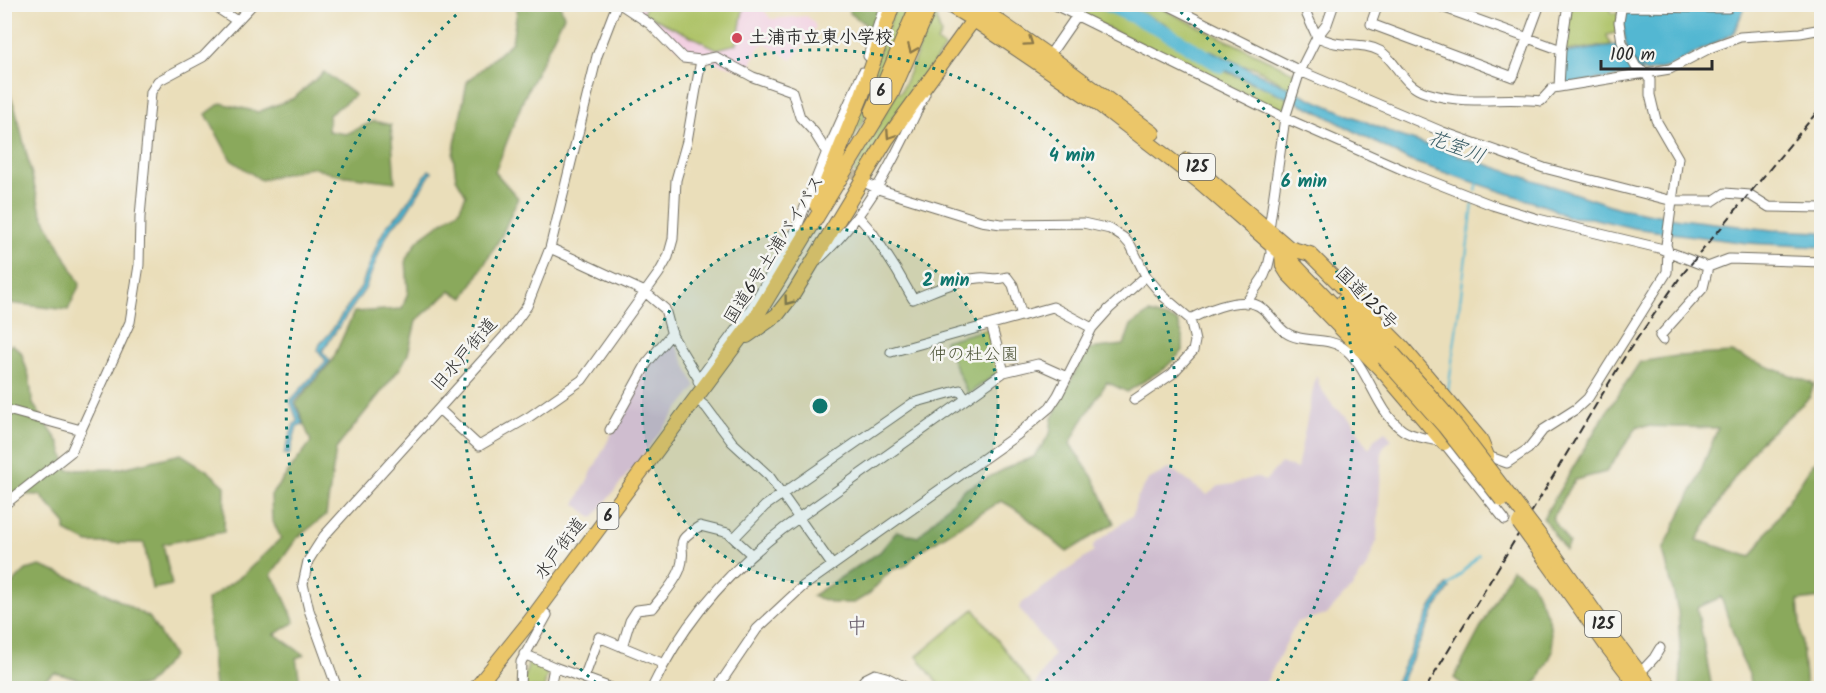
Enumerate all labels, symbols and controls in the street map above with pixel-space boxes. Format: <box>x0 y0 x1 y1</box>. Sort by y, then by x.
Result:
place label: 土浦市立東小学校 <box>749 24 893 53</box>
marker: 土浦市立東小学校 <box>730 31 744 45</box>
scale bar <box>1601 33 1712 71</box>
one-way arrow <box>1023 35 1034 46</box>
text: 100 m <box>1610 41 1655 70</box>
one-way arrow <box>907 43 919 54</box>
road number: 6 <box>870 78 892 104</box>
water label: 花室川 <box>1422 122 1490 174</box>
one-way arrow <box>886 128 897 139</box>
text: 4 min <box>1049 142 1095 171</box>
road number: 125 <box>1179 154 1215 180</box>
text: 6 min <box>1281 168 1327 197</box>
street label: 国道6号土浦バイパス <box>717 170 833 330</box>
street label: 国道125号 <box>1328 261 1404 337</box>
text: 2 min <box>923 267 969 296</box>
one-way arrow <box>784 294 795 305</box>
street label: 旧水戸街道 <box>425 312 505 398</box>
park label: 仲の杜公園 <box>929 341 1019 370</box>
centre of rings <box>810 396 830 416</box>
road number: 6 <box>598 503 618 529</box>
street label: 水戸街道 <box>528 512 594 586</box>
district label: 中 <box>847 611 868 644</box>
road number: 125 <box>1585 611 1621 637</box>

